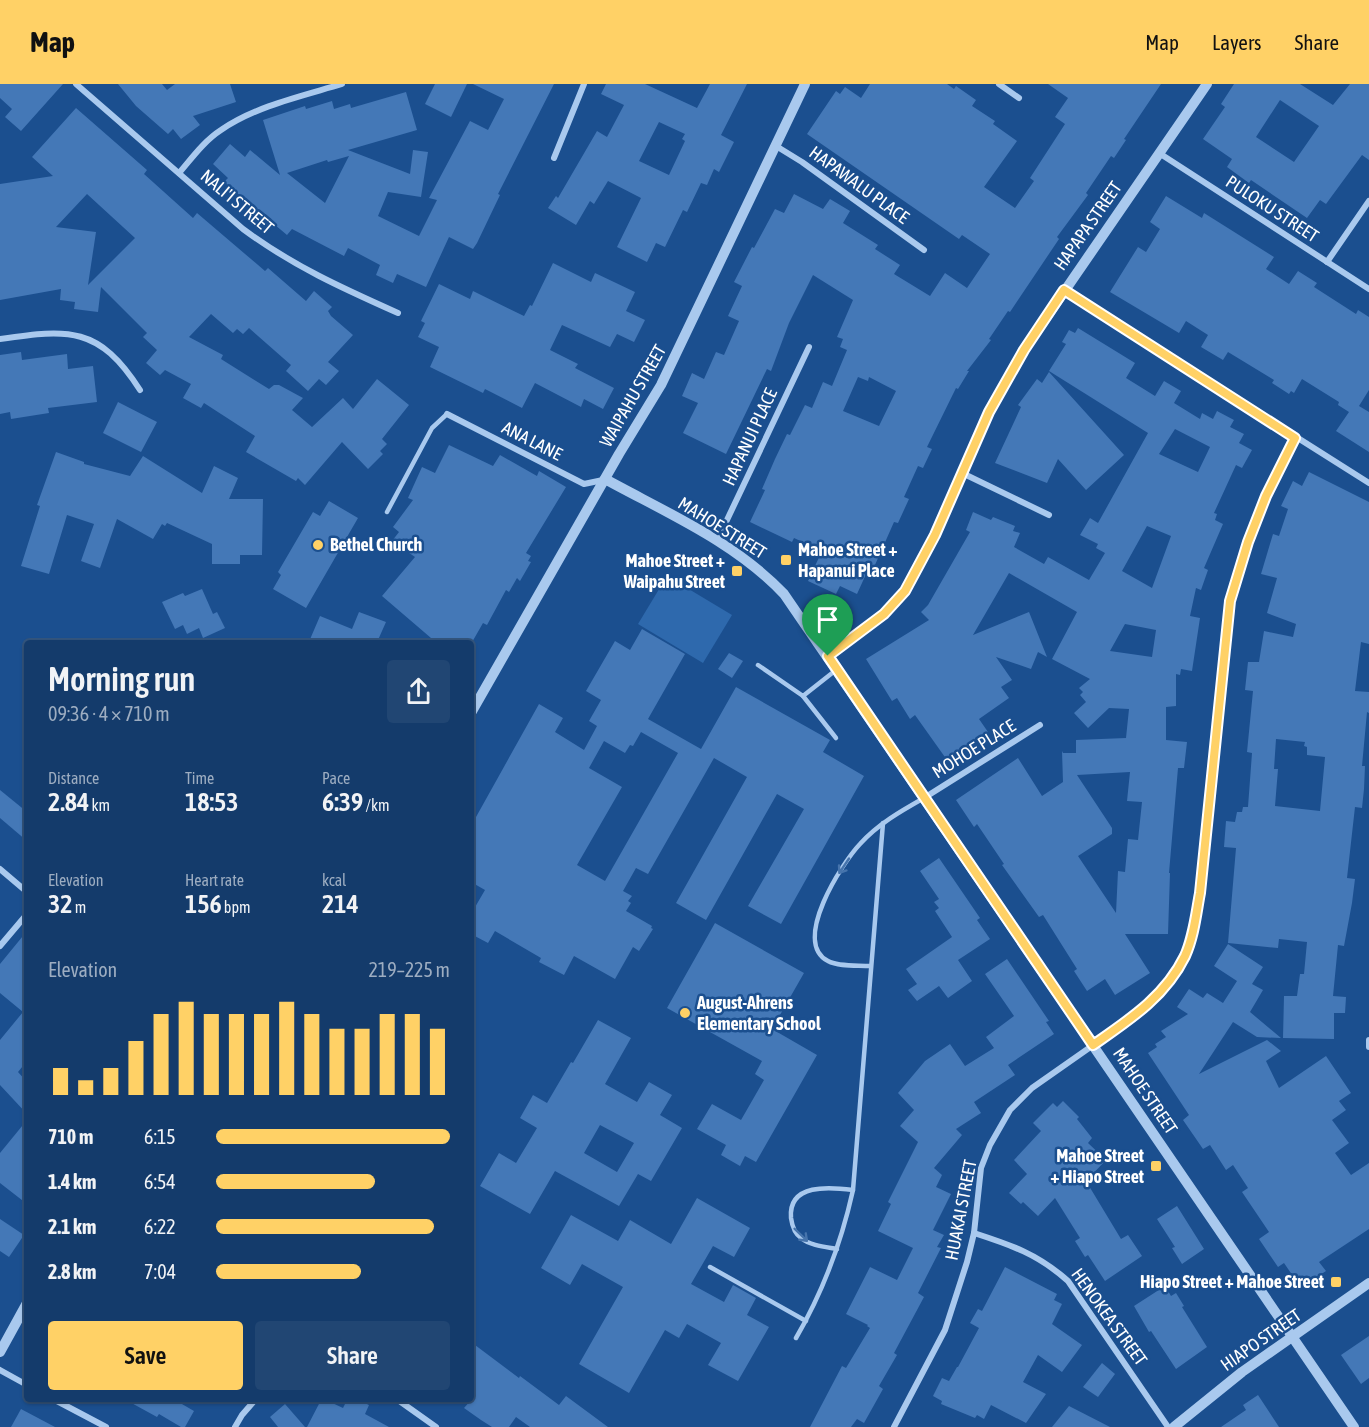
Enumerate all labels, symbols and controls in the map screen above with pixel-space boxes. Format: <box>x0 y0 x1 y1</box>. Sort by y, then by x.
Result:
text: Map <box>30 26 75 58</box>
text: Map <box>1145 30 1179 54</box>
text: Layers <box>1212 30 1262 54</box>
text: Share <box>1295 30 1339 54</box>
street label: HAPAWALU PLACE <box>805 141 913 228</box>
street label: NALI'I STREET <box>197 165 278 238</box>
street label: PULOKU STREET <box>1222 171 1323 246</box>
street label: HAPAPA STREET <box>1049 177 1126 274</box>
street label: WAIPAHU STREET <box>595 341 670 450</box>
street label: HAPANUI PLACE <box>718 385 781 489</box>
street label: ANA LANE <box>499 416 566 465</box>
street label: MAHOE STREET <box>674 492 770 563</box>
place label: Bethel Church <box>330 534 423 555</box>
marker: Bethel Church <box>311 538 325 552</box>
place label: Mahoe Street + Hapanui Place <box>798 539 898 581</box>
place label: Mahoe Street + Waipahu Street <box>623 550 726 592</box>
marker: Mahoe Street + Hapanui Place <box>779 553 793 567</box>
marker: Mahoe Street + Waipahu Street <box>730 564 744 578</box>
pin <box>802 594 853 656</box>
icon: arrive <box>811 603 844 636</box>
text: Morning run <box>48 660 195 698</box>
button: share <box>387 660 450 723</box>
text: 09:36 · 4 × 710 m <box>48 702 170 725</box>
street label: MOHOE PLACE <box>928 715 1019 782</box>
text: Distance <box>48 769 99 787</box>
text: Time <box>185 769 214 787</box>
text: Pace <box>322 769 350 787</box>
text: 2.84 <box>48 787 89 817</box>
text: 18:53 <box>185 787 239 817</box>
text: 6:39 <box>322 787 363 817</box>
text: km <box>89 796 110 814</box>
text: /km <box>363 796 389 814</box>
one-way arrow <box>838 857 850 874</box>
text: Elevation <box>48 871 103 889</box>
text: Heart rate <box>185 871 244 889</box>
text: kcal <box>322 871 346 889</box>
text: 32 <box>48 889 72 919</box>
text: 156 <box>185 889 222 919</box>
text: 214 <box>322 889 359 919</box>
text: m <box>72 898 86 916</box>
text: bpm <box>222 898 251 916</box>
text: Elevation <box>48 958 117 981</box>
text: 219–225 m <box>368 958 450 981</box>
place label: August-Ahrens Elementary School <box>696 992 821 1034</box>
marker: August-Ahrens Elementary School <box>678 1006 692 1020</box>
street label: MAHOE STREET <box>1109 1044 1182 1138</box>
text: 710 m <box>48 1125 93 1148</box>
text: 6:15 <box>144 1125 176 1148</box>
place label: Mahoe Street + Hiapo Street <box>1050 1145 1145 1187</box>
street label: HUAKAI STREET <box>940 1158 981 1262</box>
marker: Mahoe Street + Hiapo Street <box>1149 1159 1163 1173</box>
text: 1.4 km <box>48 1170 96 1193</box>
text: 6:54 <box>144 1170 176 1193</box>
text: 2.1 km <box>48 1215 96 1238</box>
text: 6:22 <box>144 1215 176 1238</box>
one-way arrow <box>793 1227 808 1242</box>
text: 2.8 km <box>48 1260 96 1283</box>
text: 7:04 <box>144 1260 176 1283</box>
street label: HENOKEA STREET <box>1067 1264 1152 1369</box>
place label: Hiapo Street + Mahoe Street <box>1140 1271 1325 1292</box>
marker: Hiapo Street + Mahoe Street <box>1329 1275 1343 1289</box>
street label: HIAPO STREET <box>1216 1304 1305 1375</box>
button: Save <box>48 1321 243 1390</box>
button: Share <box>255 1321 450 1390</box>

